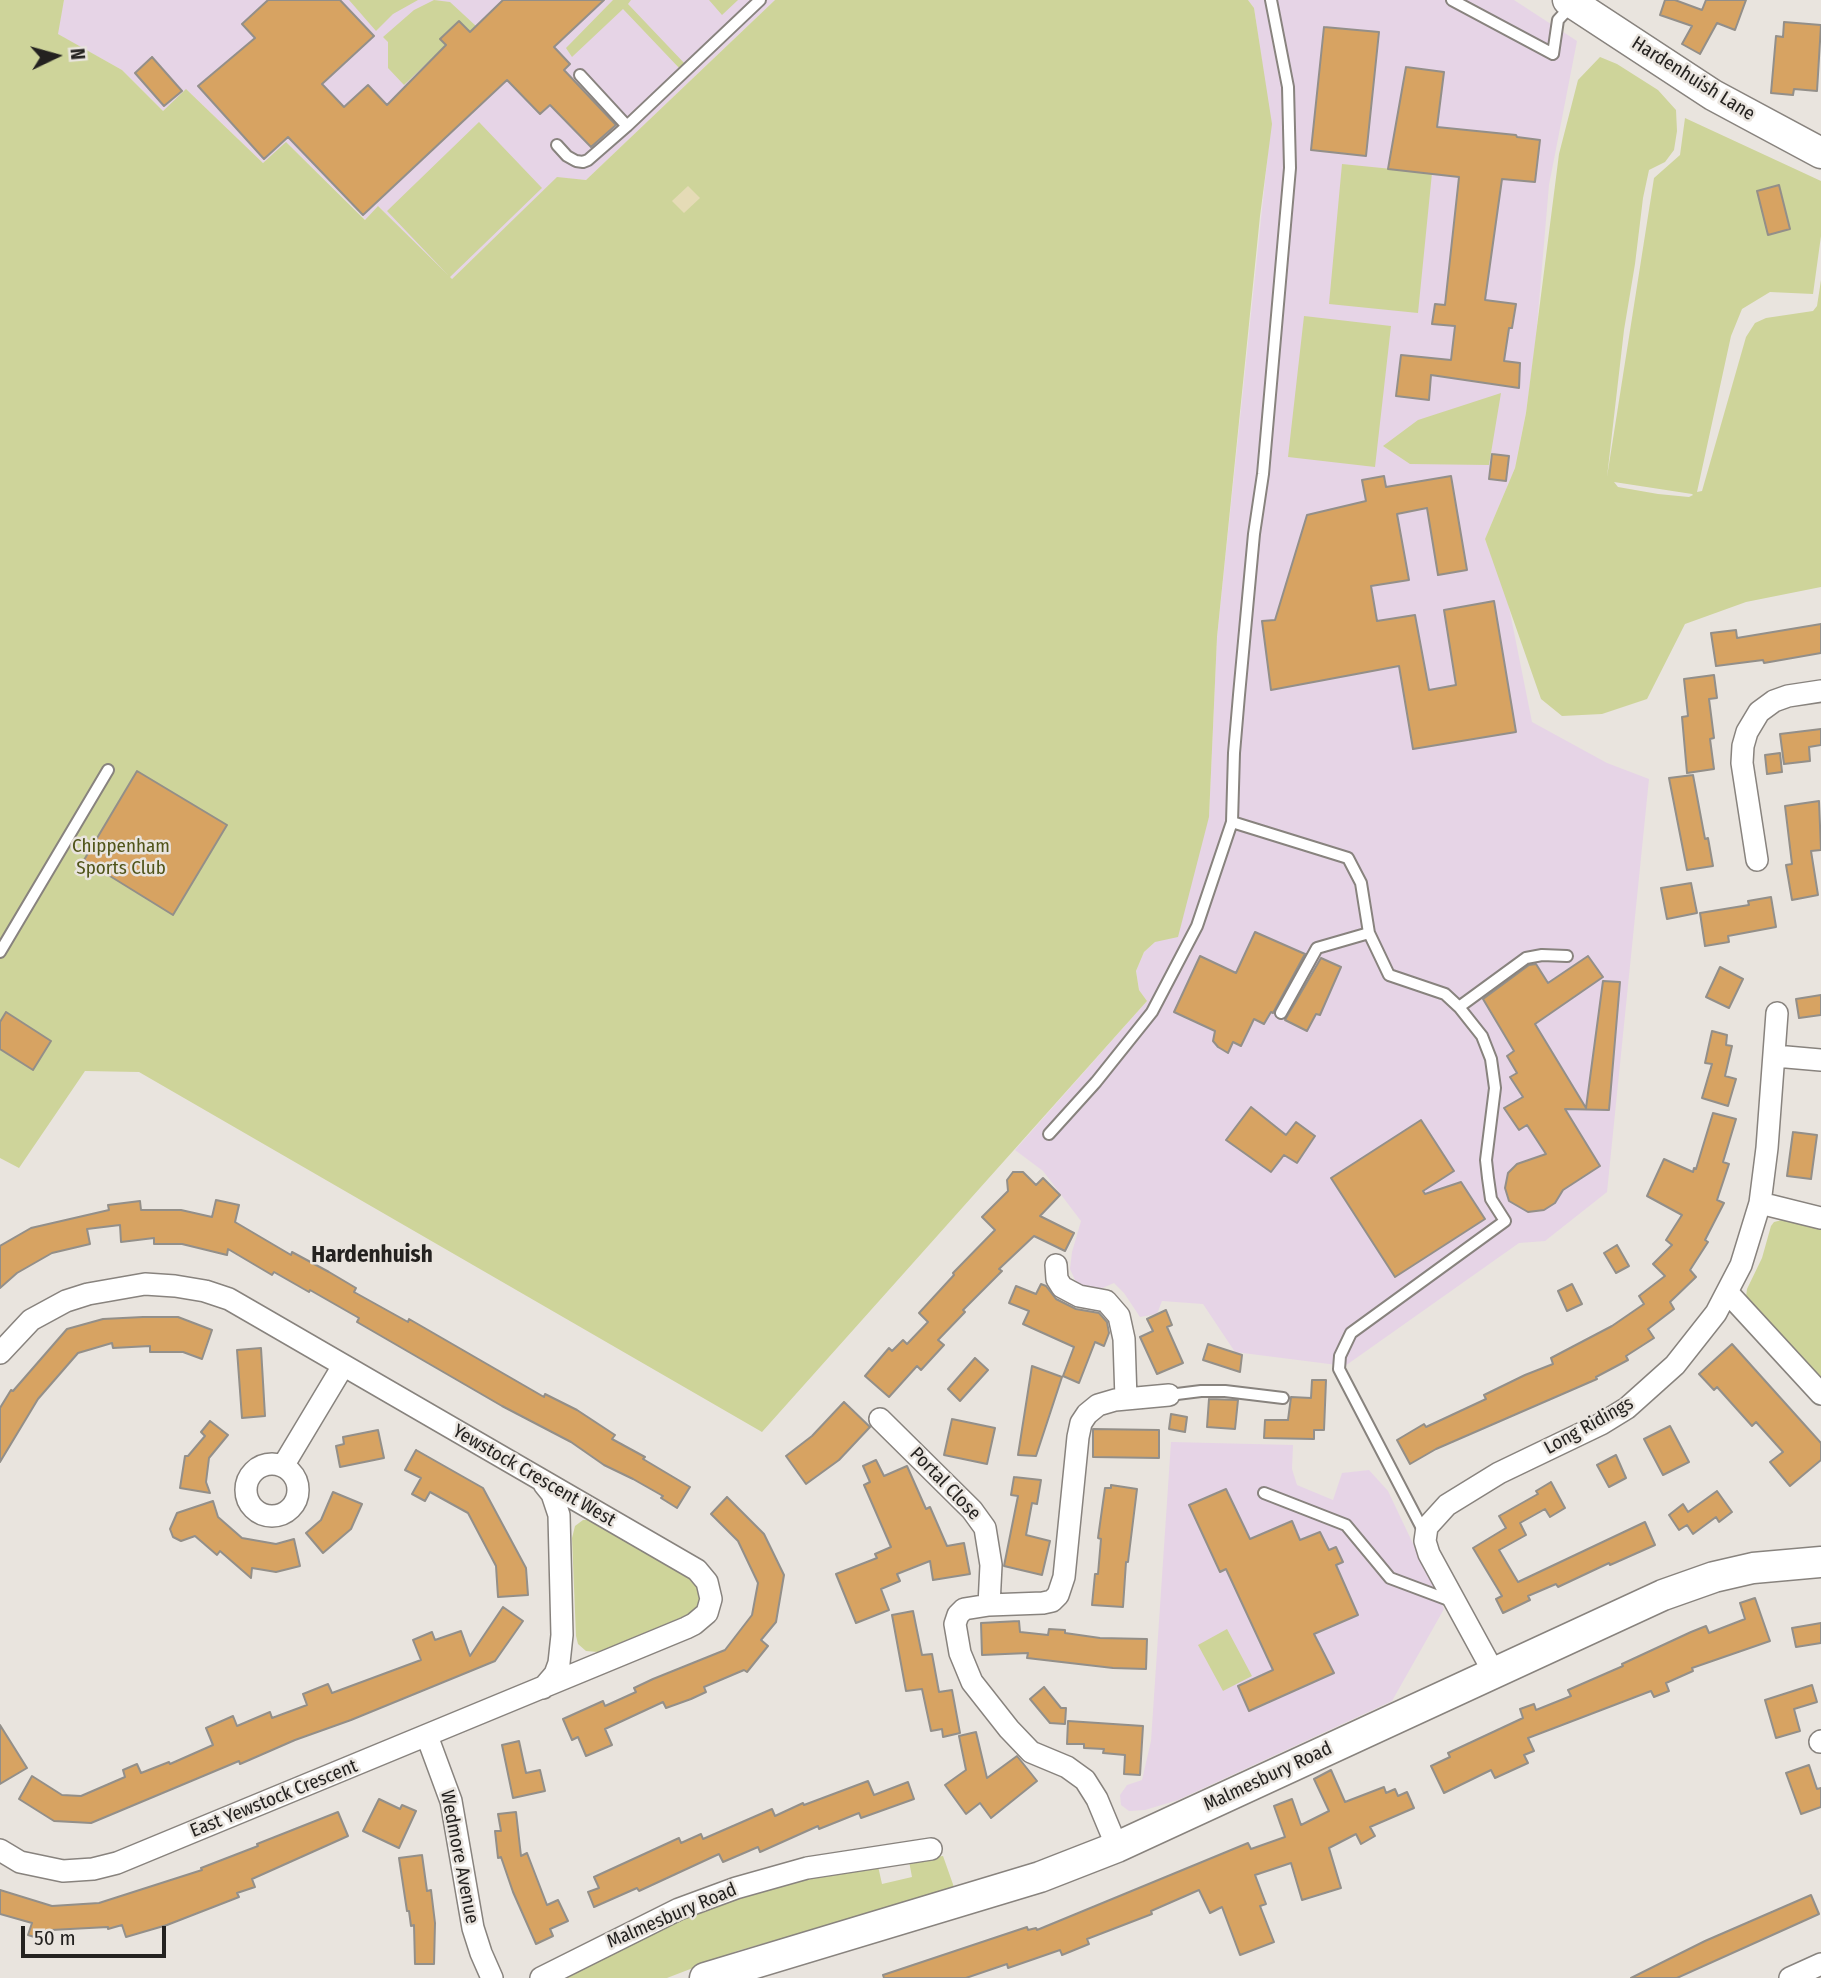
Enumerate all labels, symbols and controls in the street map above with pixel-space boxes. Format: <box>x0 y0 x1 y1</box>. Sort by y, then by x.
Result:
north arrow <box>21 21 91 91</box>
street label: Hardenhuish Lane <box>1627 32 1759 126</box>
text: N <box>65 47 89 61</box>
park label: Chippenham Sports Club <box>72 836 170 880</box>
district label: Hardenhuish <box>311 1242 433 1270</box>
street label: Long Ridings <box>1540 1392 1638 1460</box>
street label: Yewstock Crescent West <box>449 1420 619 1532</box>
street label: Portal Close <box>905 1443 985 1525</box>
street label: Malmesbury Road <box>1200 1737 1336 1817</box>
street label: East Yewstock Crescent <box>187 1755 361 1843</box>
street label: Wedmore Avenue <box>435 1788 483 1926</box>
street label: Malmesbury Road <box>604 1878 740 1954</box>
scale bar <box>24 1912 170 1956</box>
text: 50 m <box>34 1925 76 1951</box>

